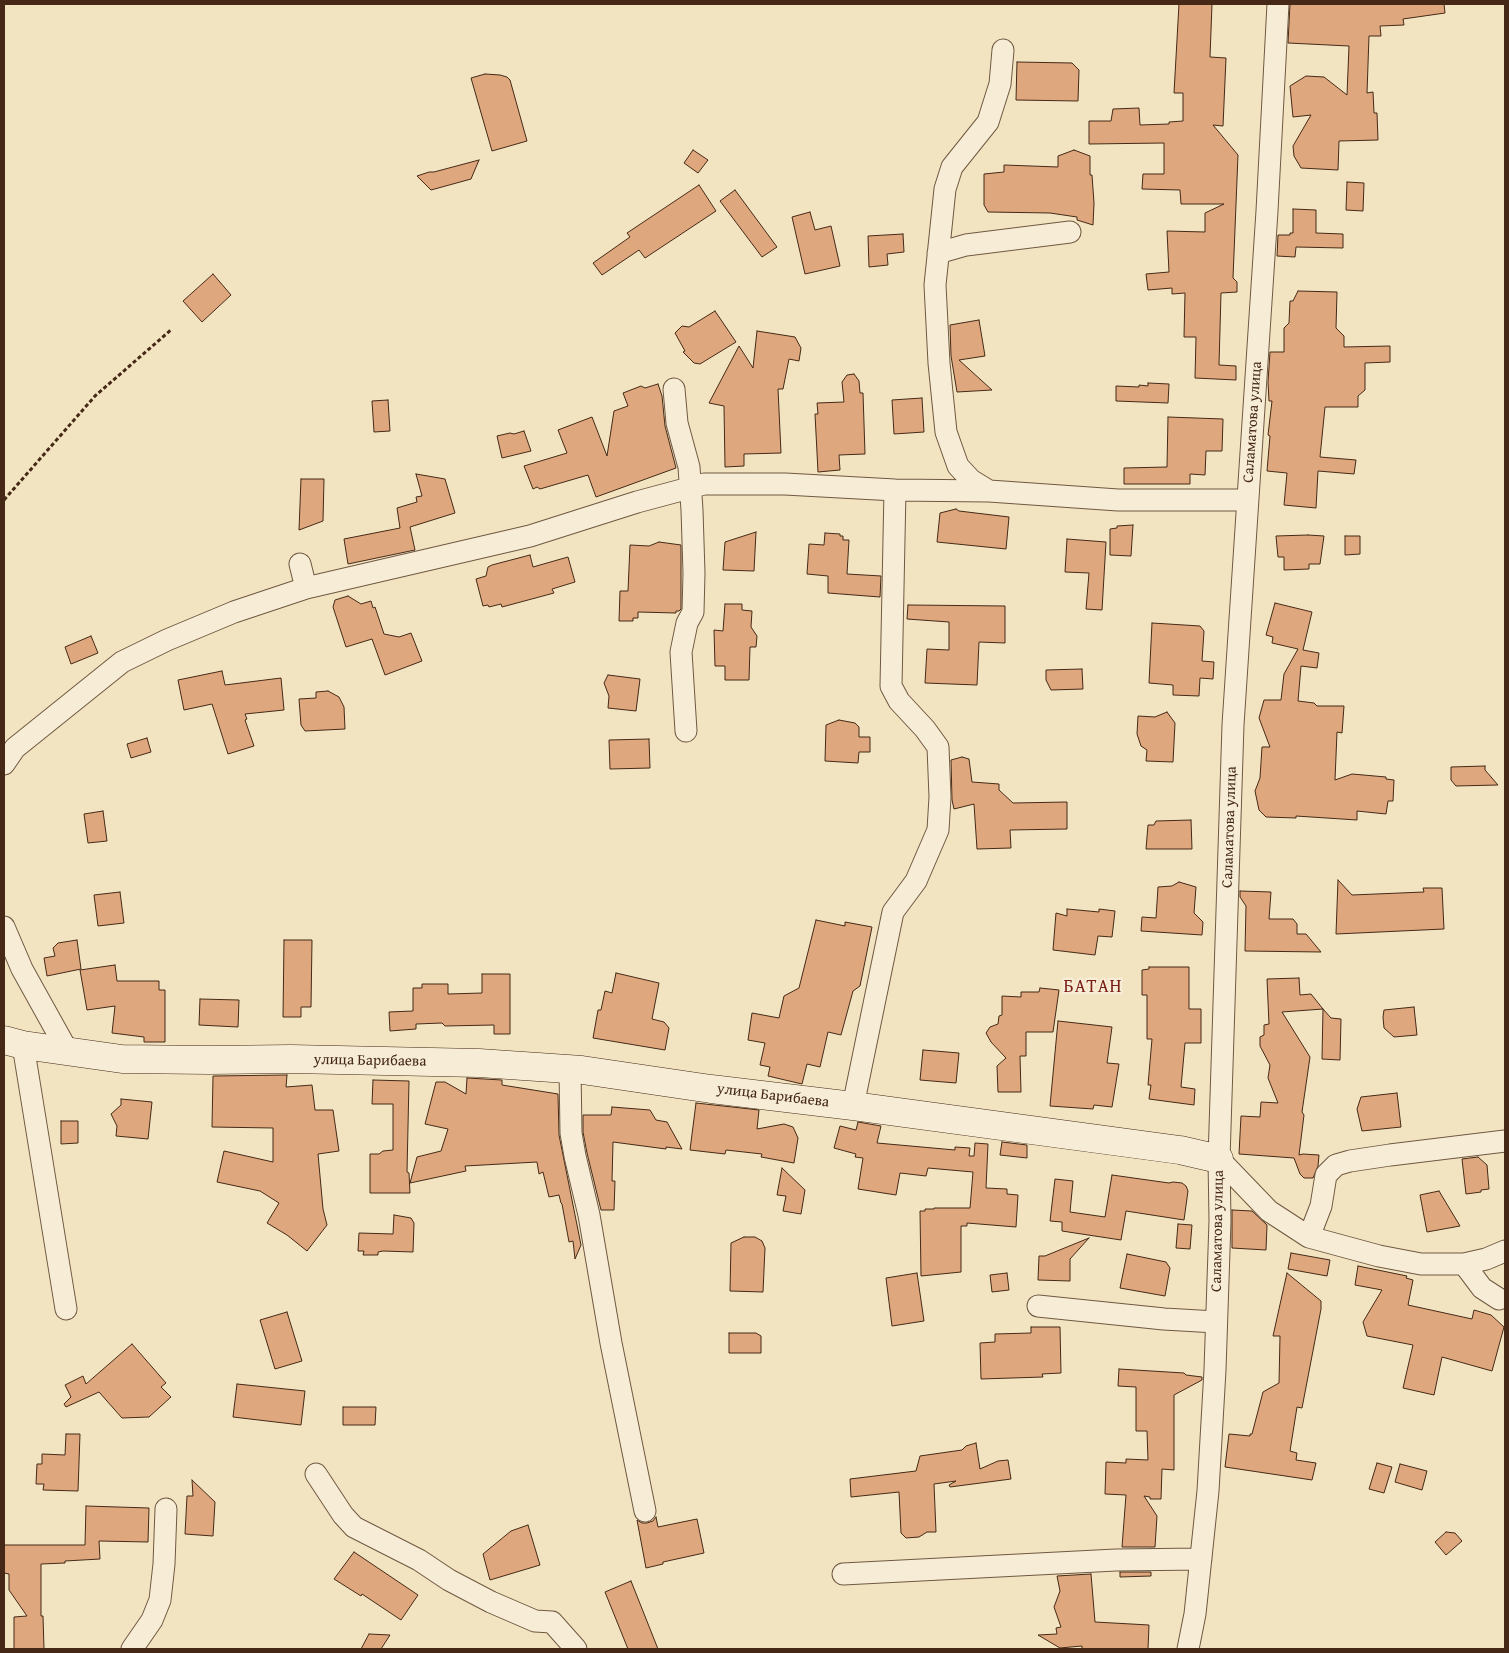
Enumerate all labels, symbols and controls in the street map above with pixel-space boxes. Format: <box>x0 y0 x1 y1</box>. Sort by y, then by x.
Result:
street label: Саламатова улица <box>1240 361 1266 483</box>
street label: Саламатова улица <box>1219 766 1241 888</box>
district label: БАТАН <box>1063 976 1123 998</box>
street label: улица Барибаева <box>313 1051 427 1071</box>
street label: улица Барибаева <box>716 1080 830 1112</box>
street label: Саламатова улица <box>1208 1170 1228 1292</box>

